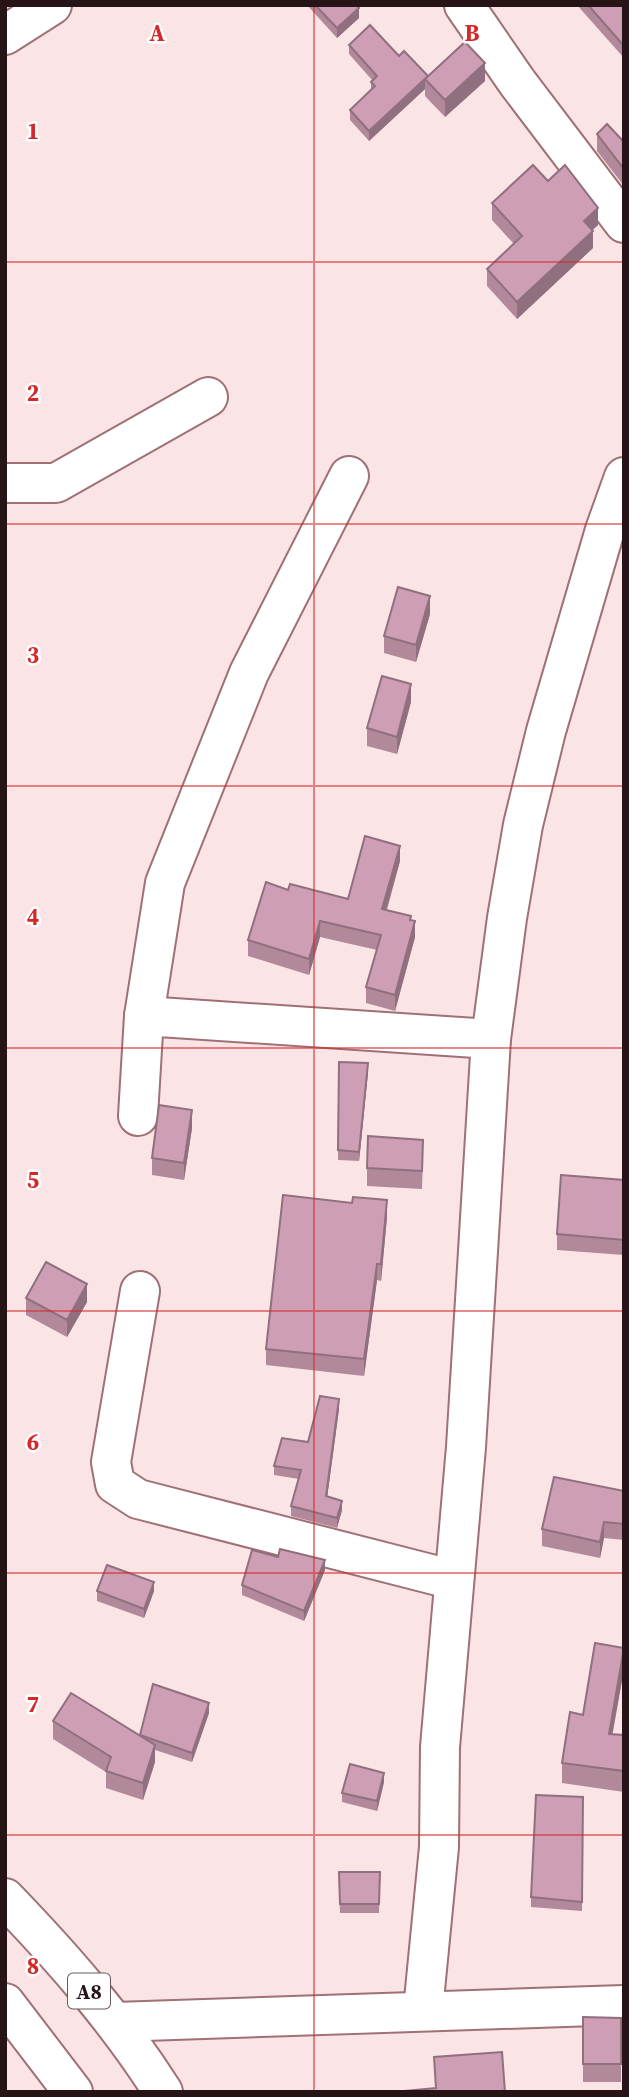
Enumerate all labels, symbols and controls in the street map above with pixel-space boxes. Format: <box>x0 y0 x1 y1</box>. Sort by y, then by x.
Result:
text: A <box>149 17 165 49</box>
text: B <box>465 17 480 49</box>
text: 1 <box>27 115 39 147</box>
text: 2 <box>27 377 39 409</box>
text: 3 <box>27 639 39 671</box>
text: 4 <box>27 901 39 933</box>
text: 5 <box>27 1164 39 1196</box>
text: 6 <box>27 1426 39 1458</box>
text: 7 <box>27 1688 39 1720</box>
text: 8 <box>27 1950 39 1982</box>
road number: A8 <box>68 1974 110 2008</box>

